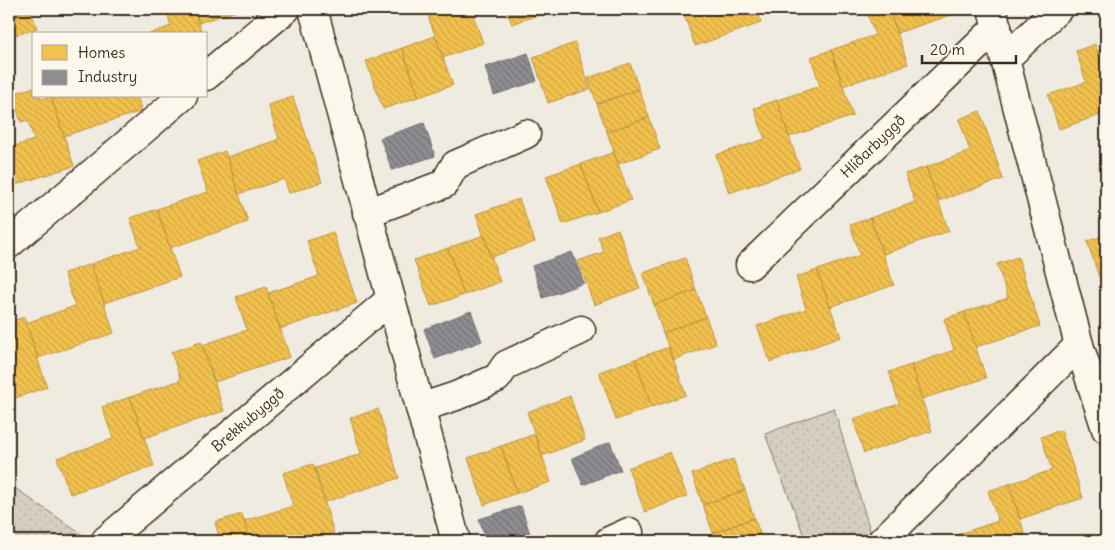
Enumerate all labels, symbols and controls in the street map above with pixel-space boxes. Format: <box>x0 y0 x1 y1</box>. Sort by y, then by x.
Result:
legend <box>32 32 208 98</box>
scale bar <box>922 32 1016 64</box>
text: 20 m <box>930 40 965 59</box>
text: Homes <box>78 43 125 62</box>
text: Industry <box>78 67 137 86</box>
street label: Hlíðarbyggð <box>836 110 909 182</box>
street label: Brekkubyggð <box>207 383 288 456</box>

